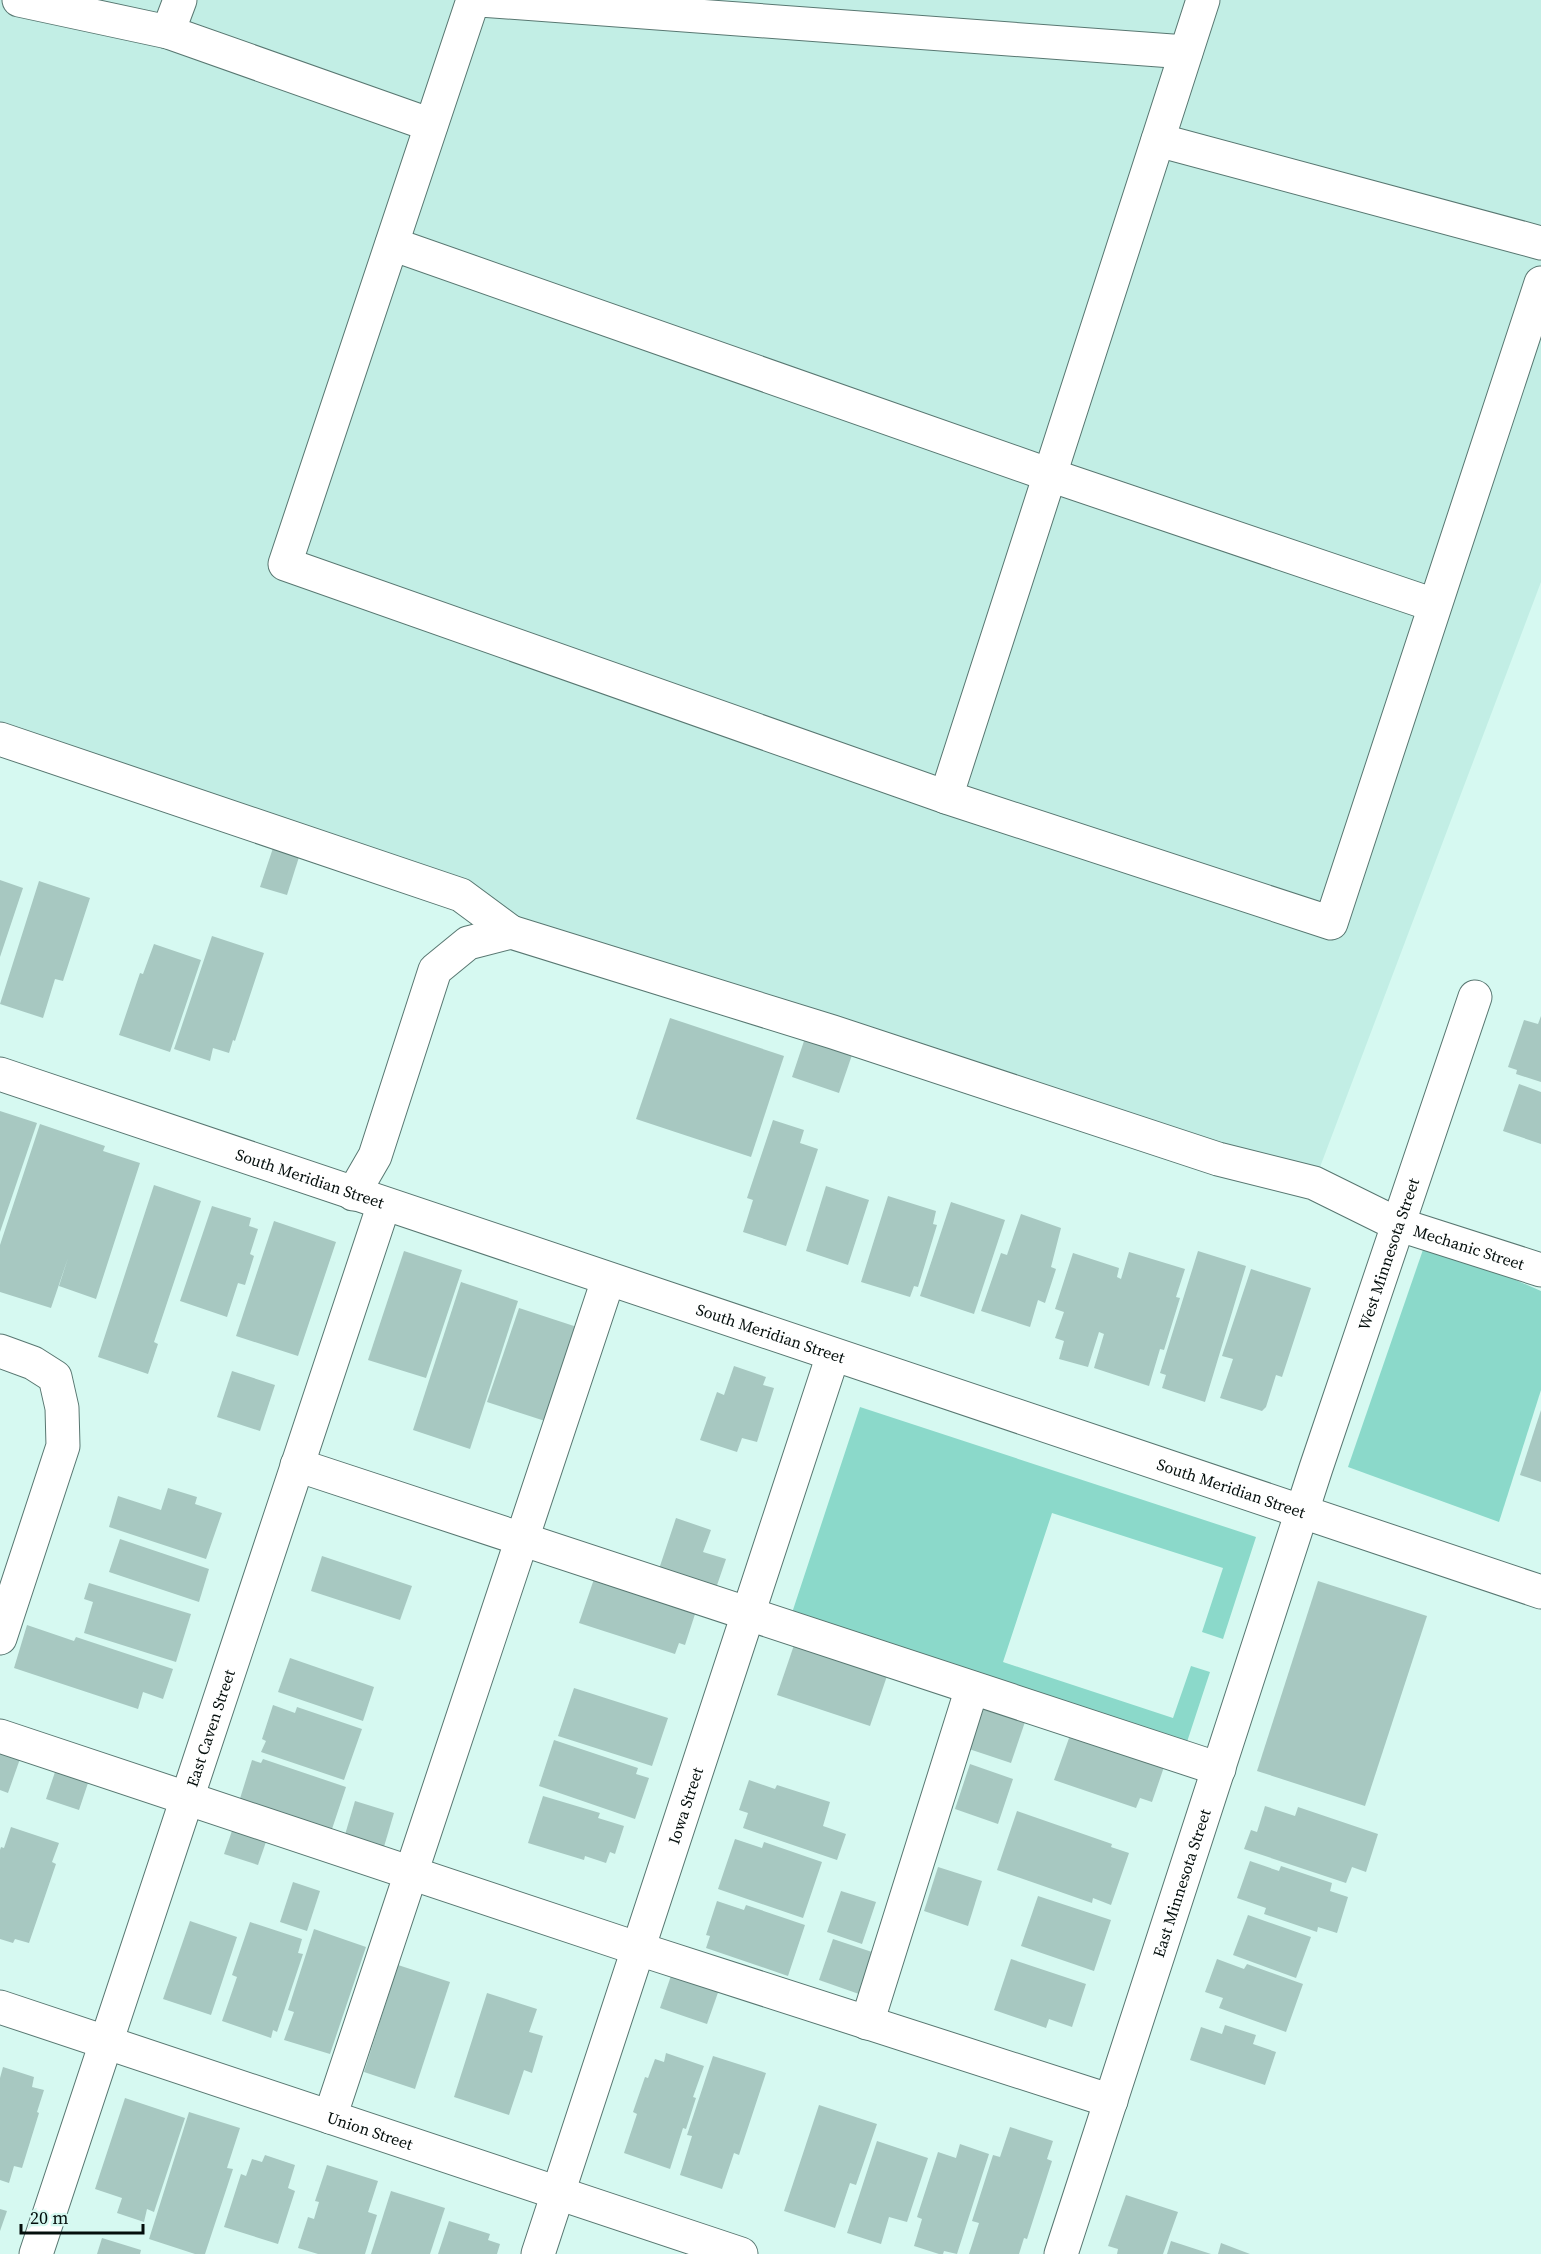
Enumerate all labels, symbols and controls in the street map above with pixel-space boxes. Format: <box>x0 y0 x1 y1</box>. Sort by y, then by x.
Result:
street label: South Meridian Street <box>233 1143 388 1214</box>
street label: West Minnesota Street <box>1352 1174 1424 1333</box>
street label: Mechanic Street <box>1411 1219 1528 1275</box>
street label: South Meridian Street <box>693 1298 849 1368</box>
street label: South Meridian Street <box>1154 1453 1309 1523</box>
street label: East Caven Street <box>181 1666 240 1790</box>
street label: Iowa Street <box>662 1763 708 1847</box>
street label: East Minnesota Street <box>1147 1805 1216 1960</box>
street label: Union Street <box>324 2106 417 2155</box>
scale bar <box>21 2197 142 2235</box>
text: 20 m <box>30 2205 68 2230</box>

